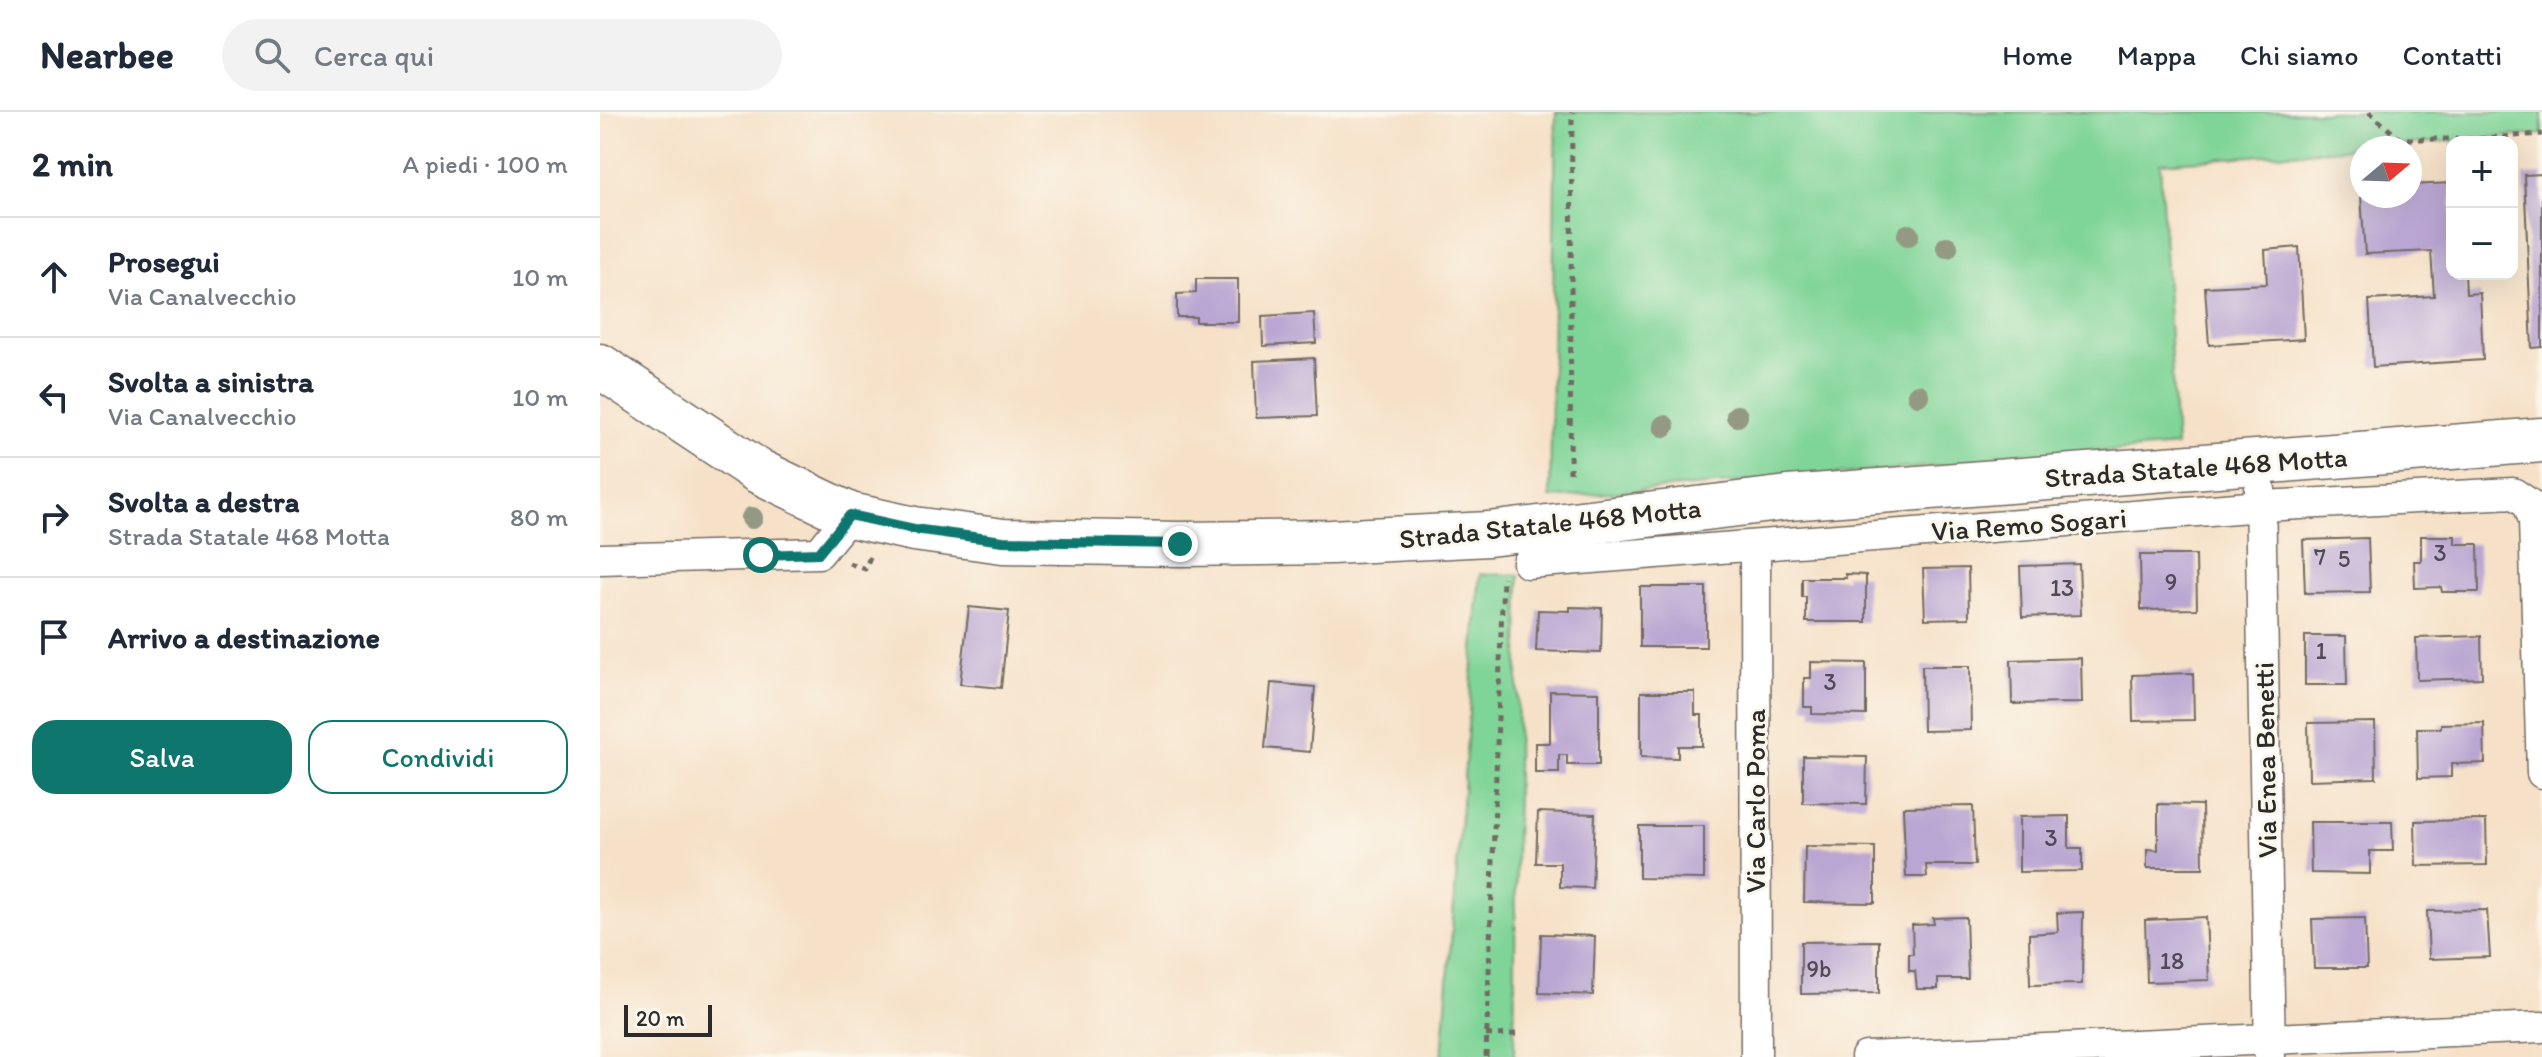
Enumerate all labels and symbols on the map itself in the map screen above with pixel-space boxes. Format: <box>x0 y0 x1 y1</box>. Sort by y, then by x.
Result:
north arrow <box>2350 136 2422 208</box>
street label: Strada Statale 468 Motta <box>2043 439 2349 495</box>
street label: Strada Statale 468 Motta <box>1397 490 1703 556</box>
street label: Via Remo Sogari <box>1930 500 2128 548</box>
route end <box>1162 526 1198 562</box>
route start <box>743 537 779 573</box>
house number: 3 <box>2433 538 2447 567</box>
house number: 7 <box>2314 542 2326 571</box>
house number: 5 <box>2338 544 2350 573</box>
house number: 9 <box>2165 567 2177 596</box>
house number: 13 <box>2050 573 2074 602</box>
house number: 1 <box>2315 636 2327 665</box>
street label: Via Enea Benetti <box>2246 662 2284 858</box>
house number: 3 <box>1823 667 1837 696</box>
street label: Via Carlo Poma <box>1738 708 1772 893</box>
house number: 3 <box>2044 823 2058 852</box>
house number: 18 <box>2160 946 2184 975</box>
house number: 9b <box>1806 954 1832 983</box>
scale bar <box>624 1001 712 1037</box>

